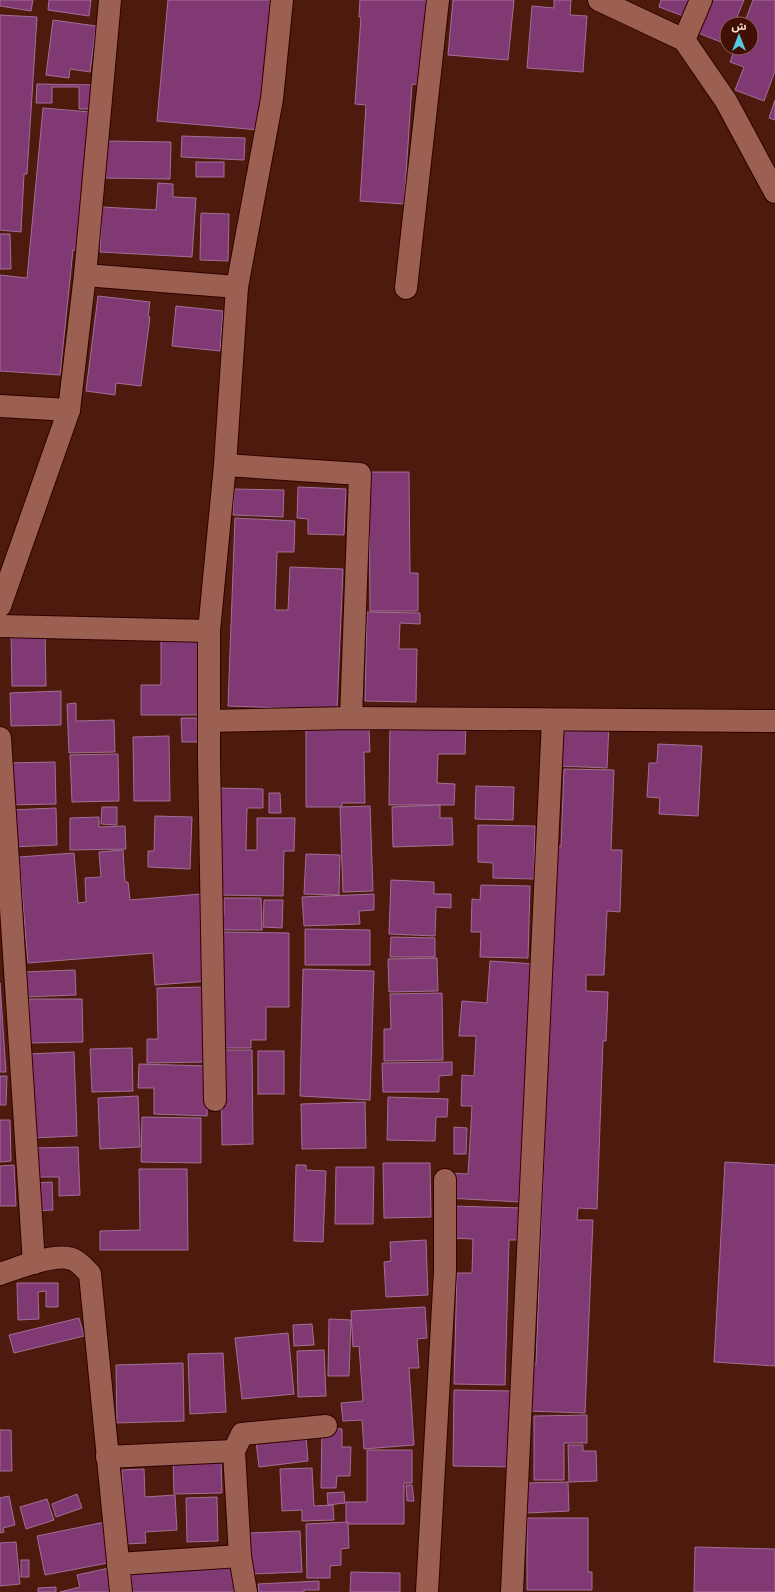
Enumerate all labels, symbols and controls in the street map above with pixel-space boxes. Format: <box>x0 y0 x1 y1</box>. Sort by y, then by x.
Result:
north arrow <box>719 16 759 56</box>
text: ش <box>731 19 747 34</box>

